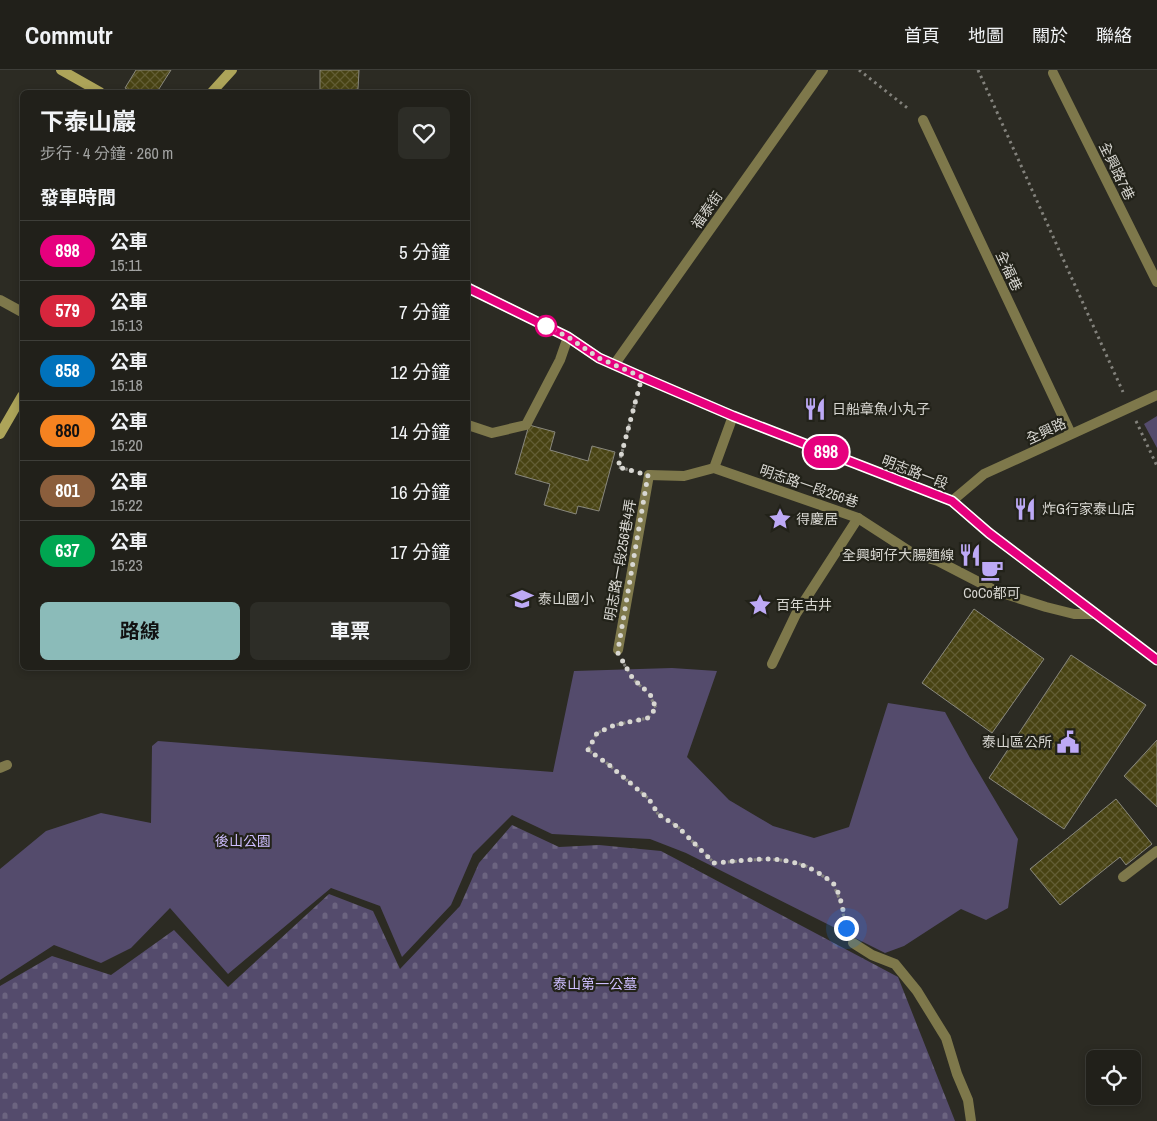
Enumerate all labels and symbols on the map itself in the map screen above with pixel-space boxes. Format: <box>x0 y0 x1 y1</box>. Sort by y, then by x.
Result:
street label: 全興路7巷 <box>1095 139 1139 203</box>
street label: 福泰街 <box>688 188 726 232</box>
street label: 全福巷 <box>992 248 1026 294</box>
unlabelled marker <box>535 315 557 337</box>
restaurant icon: 日船章魚小丸子 <box>802 396 828 422</box>
place label: 日船章魚小丸子 <box>832 400 930 418</box>
street label: 全興路 <box>1023 414 1069 448</box>
line badge: 898 <box>797 436 855 468</box>
street label: 明志路一段 <box>879 451 951 493</box>
street label: 明志路一段256巷 <box>757 461 861 511</box>
restaurant icon: 炸G行家泰山店 <box>1012 496 1038 522</box>
street label: 明志路一段256巷4弄 <box>600 498 640 622</box>
place label: 炸G行家泰山店 <box>1042 500 1135 518</box>
place icon: 得慶居 <box>767 506 793 532</box>
place label: 得慶居 <box>796 510 838 528</box>
restaurant icon: 全興蚵仔大腸麵線 <box>957 542 983 568</box>
place label: 全興蚵仔大腸麵線 <box>842 546 954 564</box>
cafe icon: CoCo都可 <box>979 557 1005 583</box>
place label: CoCo都可 <box>963 584 1021 602</box>
school or university icon: 泰山國小 <box>509 586 535 612</box>
place label: 泰山國小 <box>538 590 594 608</box>
place icon: 百年古井 <box>747 592 773 618</box>
place label: 百年古井 <box>776 596 832 614</box>
public building icon: 泰山區公所 <box>1055 729 1081 755</box>
place label: 泰山區公所 <box>982 733 1052 751</box>
park label: 後山公園 <box>215 832 271 850</box>
your location <box>834 916 859 941</box>
park label: 泰山第一公墓 <box>553 975 637 993</box>

